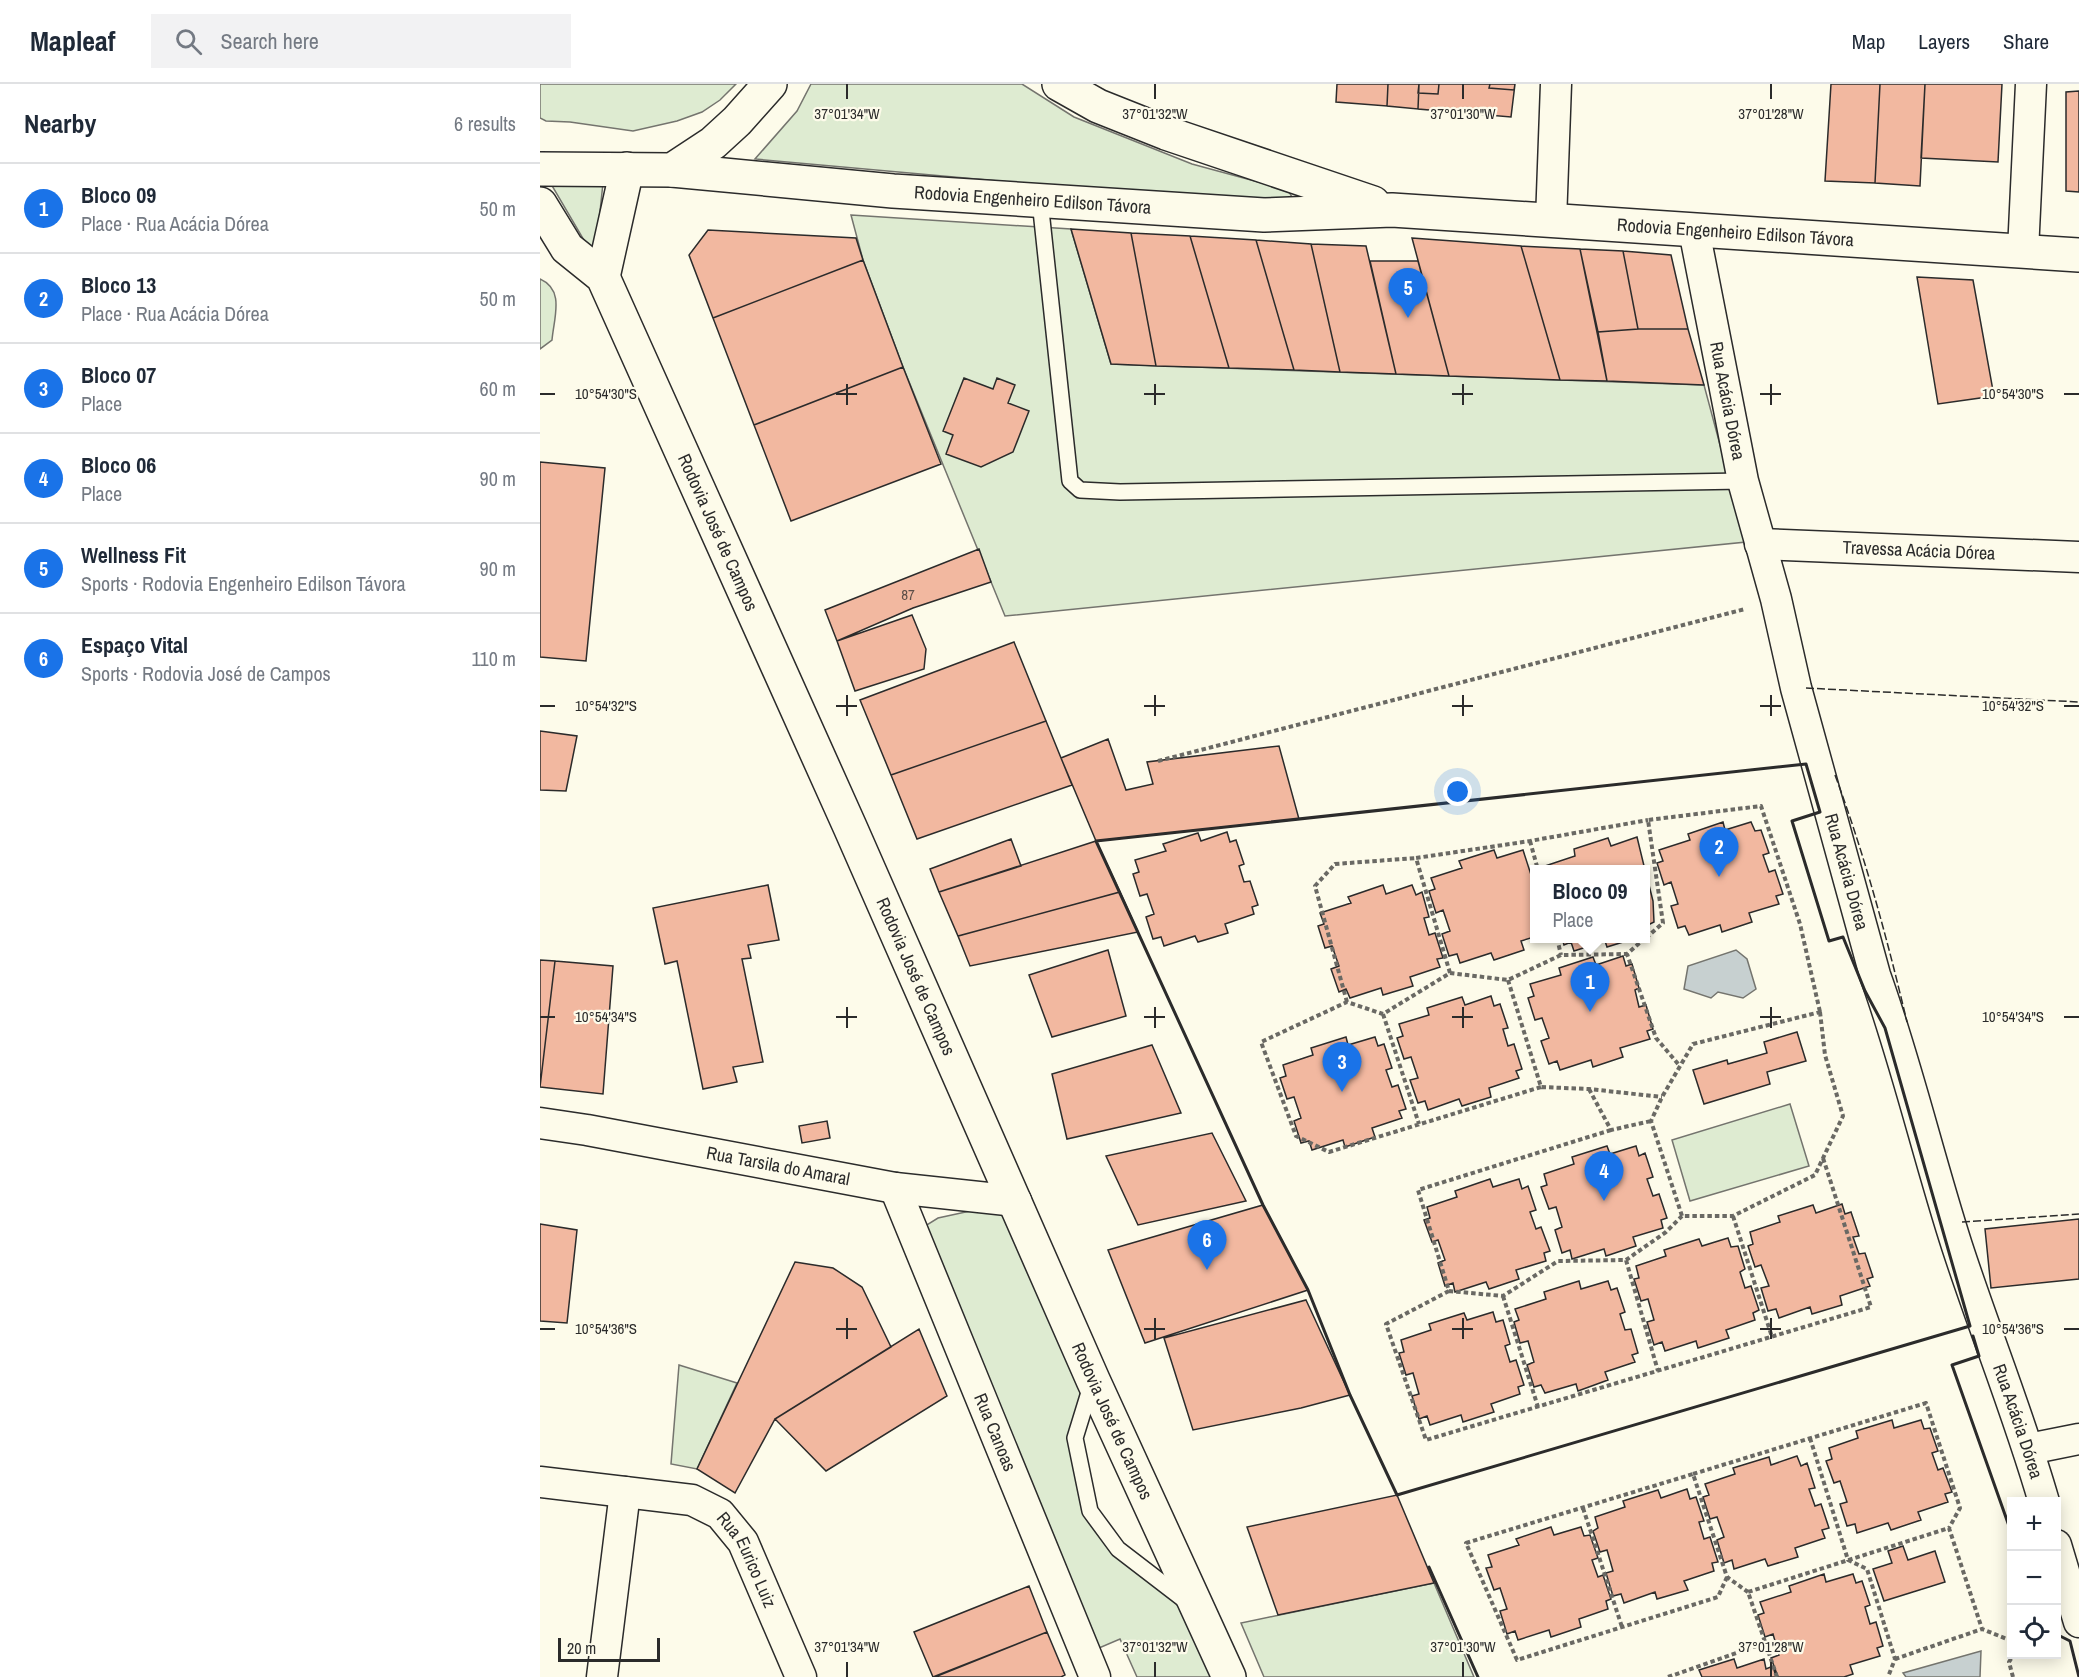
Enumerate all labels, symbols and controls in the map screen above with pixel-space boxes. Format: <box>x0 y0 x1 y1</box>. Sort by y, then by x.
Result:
search box <box>151 14 571 68</box>
text: Mapleaf <box>30 22 115 60</box>
icon: search <box>172 25 205 58</box>
text: Search here <box>220 26 319 56</box>
text: Map <box>1852 27 1885 56</box>
text: Layers <box>1918 27 1970 56</box>
text: Share <box>2003 27 2049 56</box>
text: 37°01'34"W <box>814 103 880 124</box>
text: 37°01'32"W <box>1122 103 1188 124</box>
text: 37°01'30"W <box>1430 103 1496 124</box>
text: 37°01'28"W <box>1738 103 1804 124</box>
text: Nearby <box>24 106 96 141</box>
text: 6 results <box>454 110 516 137</box>
street label: Rodovia Engenheiro Edilson Távora <box>913 179 1152 220</box>
text: Bloco 09 <box>81 180 156 210</box>
text: 1 <box>39 195 48 222</box>
text: 50 m <box>480 195 516 222</box>
text: Place · Rua Acácia Dórea <box>81 210 269 237</box>
street label: Rodovia Engenheiro Edilson Távora <box>1616 212 1855 252</box>
pin: 5 <box>1388 268 1428 318</box>
text: Bloco 13 <box>81 270 156 300</box>
text: 2 <box>39 285 48 312</box>
text: 50 m <box>480 285 516 312</box>
text: Place · Rua Acácia Dórea <box>81 300 269 327</box>
street label: Rua Acácia Dórea <box>1704 339 1752 462</box>
text: Bloco 07 <box>81 360 156 390</box>
text: 3 <box>39 375 48 402</box>
text: 60 m <box>480 375 516 402</box>
text: 10°54'30"S <box>575 383 637 404</box>
text: 10°54'30"S <box>1982 383 2044 404</box>
text: Place <box>81 390 122 417</box>
text: Bloco 06 <box>81 450 156 480</box>
street label: Rodovia José de Campos <box>672 450 764 615</box>
text: 4 <box>39 465 48 492</box>
text: 90 m <box>480 465 516 492</box>
text: Place <box>81 480 122 507</box>
street label: Travessa Acácia Dórea <box>1842 534 1996 566</box>
text: Wellness Fit <box>81 540 186 570</box>
text: 5 <box>39 555 48 582</box>
text: 90 m <box>480 555 516 582</box>
text: Sports · Rodovia Engenheiro Edilson Távora <box>81 570 406 597</box>
house number: 87 <box>901 584 915 605</box>
text: Espaço Vital <box>81 630 188 660</box>
text: 6 <box>39 645 48 672</box>
text: 110 m <box>472 645 516 672</box>
text: Sports · Rodovia José de Campos <box>81 660 331 687</box>
text: 10°54'32"S <box>575 695 637 716</box>
text: 10°54'32"S <box>1982 695 2044 716</box>
your location <box>1443 777 1472 806</box>
street label: Rua Acácia Dórea <box>1819 810 1875 933</box>
pin: 2 <box>1700 828 1738 877</box>
popup <box>1530 865 1650 943</box>
text: Bloco 09 <box>1552 876 1628 906</box>
street label: Rodovia José de Campos <box>870 893 962 1059</box>
text: Place <box>1552 906 1593 933</box>
pin: 1 <box>1570 962 1610 1012</box>
text: 10°54'34"S <box>575 1006 637 1027</box>
text: 10°54'34"S <box>1982 1006 2044 1027</box>
pin: 3 <box>1322 1042 1362 1092</box>
street label: Rua Tarsila do Amaral <box>704 1140 852 1191</box>
pin: 4 <box>1584 1152 1624 1201</box>
pin: 6 <box>1188 1220 1226 1270</box>
text: 10°54'36"S <box>575 1318 637 1339</box>
text: 10°54'36"S <box>1982 1318 2044 1339</box>
street label: Rodovia José de Campos <box>1066 1338 1159 1503</box>
street label: Rua Acácia Dórea <box>1987 1360 2049 1482</box>
street label: Rua Canoas <box>968 1389 1023 1475</box>
map controls <box>2007 1497 2061 1659</box>
button: + <box>2007 1497 2061 1551</box>
street label: Rua Eurico Luiz <box>711 1506 783 1611</box>
button: − <box>2007 1551 2061 1605</box>
button: locate <box>2007 1605 2061 1659</box>
scale bar <box>558 1635 660 1662</box>
text: 37°01'34"W <box>814 1636 880 1657</box>
text: 37°01'32"W <box>1122 1636 1188 1657</box>
text: 37°01'30"W <box>1430 1636 1496 1657</box>
text: 37°01'28"W <box>1738 1636 1804 1657</box>
text: 20 m <box>567 1637 596 1659</box>

